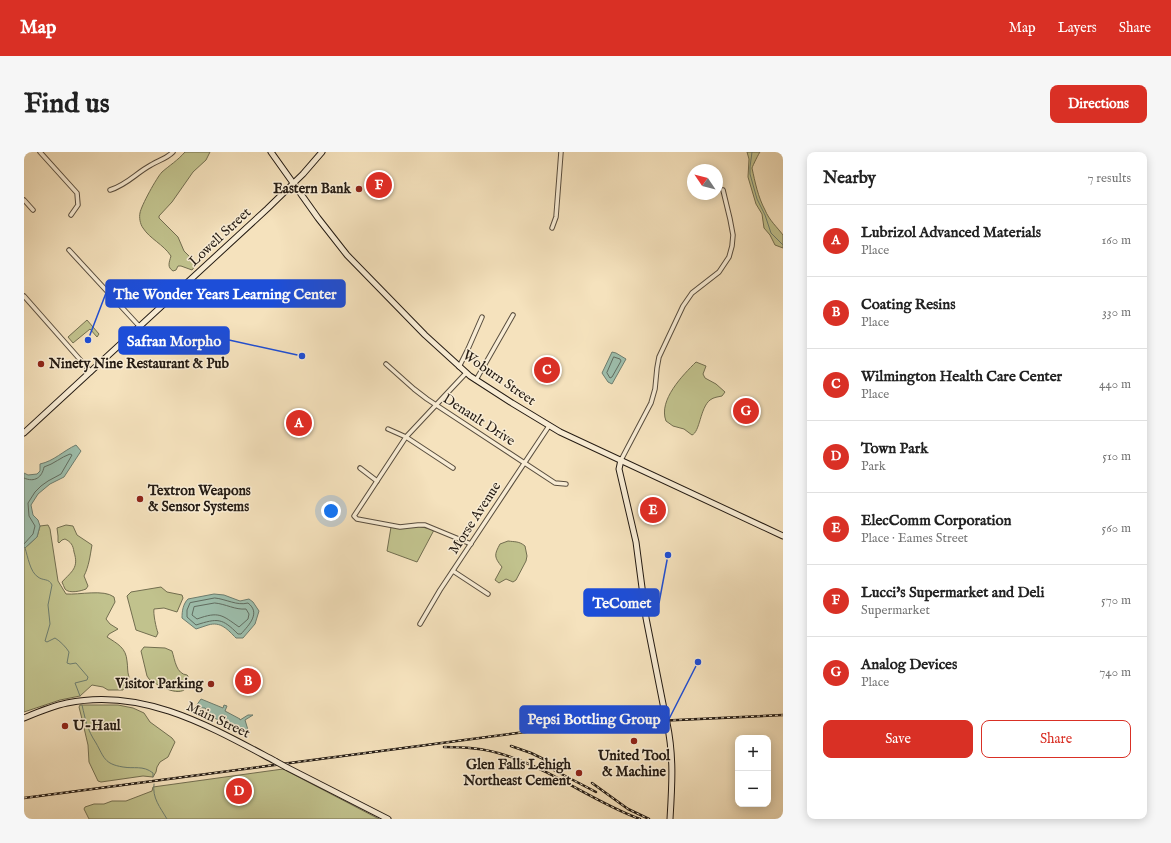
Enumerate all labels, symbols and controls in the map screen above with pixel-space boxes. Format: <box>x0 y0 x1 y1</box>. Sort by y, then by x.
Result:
text: Map <box>20 16 56 40</box>
text: Map <box>1009 19 1036 37</box>
text: Layers <box>1058 19 1097 37</box>
text: Share <box>1119 19 1151 37</box>
button: Directions <box>1050 85 1147 123</box>
text: Find us <box>24 87 110 122</box>
north arrow <box>687 164 723 200</box>
text: Nearby <box>823 168 876 189</box>
pin: F <box>366 170 392 200</box>
text: 7 results <box>1087 170 1131 187</box>
place label: Eastern Bank <box>273 180 352 198</box>
marker: Eastern Bank <box>354 184 364 194</box>
street label: Lowell Street <box>185 203 255 270</box>
text: Lubrizol Advanced Materials <box>861 223 1041 242</box>
text: A <box>832 232 840 249</box>
text: 160 m <box>1101 232 1131 249</box>
text: Place <box>861 242 889 259</box>
callout: The Wonder Years Learning Center <box>106 280 345 307</box>
text: The Wonder Years Learning Center <box>112 285 337 304</box>
text: Coating Resins <box>861 295 956 314</box>
text: B <box>832 304 840 321</box>
text: 330 m <box>1102 304 1131 321</box>
text: Place <box>861 314 889 331</box>
callout: Safran Morpho <box>119 327 229 354</box>
text: Safran Morpho <box>127 332 221 351</box>
street label: Woburn Street <box>459 346 539 410</box>
place label: Ninety Nine Restaurant & Pub <box>48 355 229 373</box>
pin: C <box>534 355 560 385</box>
marker: Ninety Nine Restaurant & Pub <box>36 359 46 369</box>
text: Wilmington Health Care Center <box>861 367 1062 386</box>
text: C <box>831 376 841 393</box>
text: 440 m <box>1099 376 1131 393</box>
text: Place <box>861 386 889 403</box>
street label: Denault Drive <box>439 390 519 450</box>
pin: G <box>733 396 759 426</box>
pin: A <box>286 408 312 438</box>
text: Town Park <box>861 439 928 458</box>
text: D <box>831 448 841 465</box>
text: 510 m <box>1102 448 1131 465</box>
text: Park <box>861 458 886 475</box>
street label: Morse Avenue <box>445 478 505 558</box>
place label: Textron Weapons & Sensor Systems <box>147 482 251 516</box>
marker: Textron Weapons & Sensor Systems <box>135 494 145 504</box>
pin: E <box>640 495 666 525</box>
your location <box>321 501 341 521</box>
text: ElecComm Corporation <box>861 511 1012 530</box>
text: E <box>831 520 841 537</box>
text: 560 m <box>1102 520 1131 537</box>
text: Place · Eames Street <box>861 530 968 547</box>
text: Lucci's Supermarket and Deli <box>861 583 1044 602</box>
callout: TeComet <box>584 589 659 616</box>
text: F <box>832 592 840 609</box>
text: 570 m <box>1101 592 1131 609</box>
text: TeComet <box>592 594 652 613</box>
text: Supermarket <box>861 602 930 619</box>
text: Analog Devices <box>861 655 957 674</box>
text: G <box>831 664 841 681</box>
text: 740 m <box>1099 664 1131 681</box>
pin: B <box>235 666 261 696</box>
text: Place <box>861 674 889 691</box>
place label: Visitor Parking <box>115 675 204 693</box>
marker: Visitor Parking <box>206 679 216 689</box>
street label: Main Street <box>183 697 253 743</box>
callout: Pepsi Bottling Group <box>520 706 669 733</box>
text: Pepsi Bottling Group <box>527 710 661 729</box>
place label: U-Haul <box>72 717 122 735</box>
button: Save <box>823 720 973 758</box>
button: Share <box>981 720 1131 758</box>
marker: U-Haul <box>60 721 70 731</box>
map controls <box>735 735 771 807</box>
button: + <box>735 735 771 771</box>
marker: United Tool & Machine <box>629 736 639 746</box>
place label: United Tool & Machine <box>597 747 671 781</box>
place label: Glen Falls Lehigh Northeast Cement <box>462 756 572 790</box>
marker: Glen Falls Lehigh Northeast Cement <box>574 768 584 778</box>
button: − <box>735 771 771 807</box>
pin: D <box>226 776 252 806</box>

